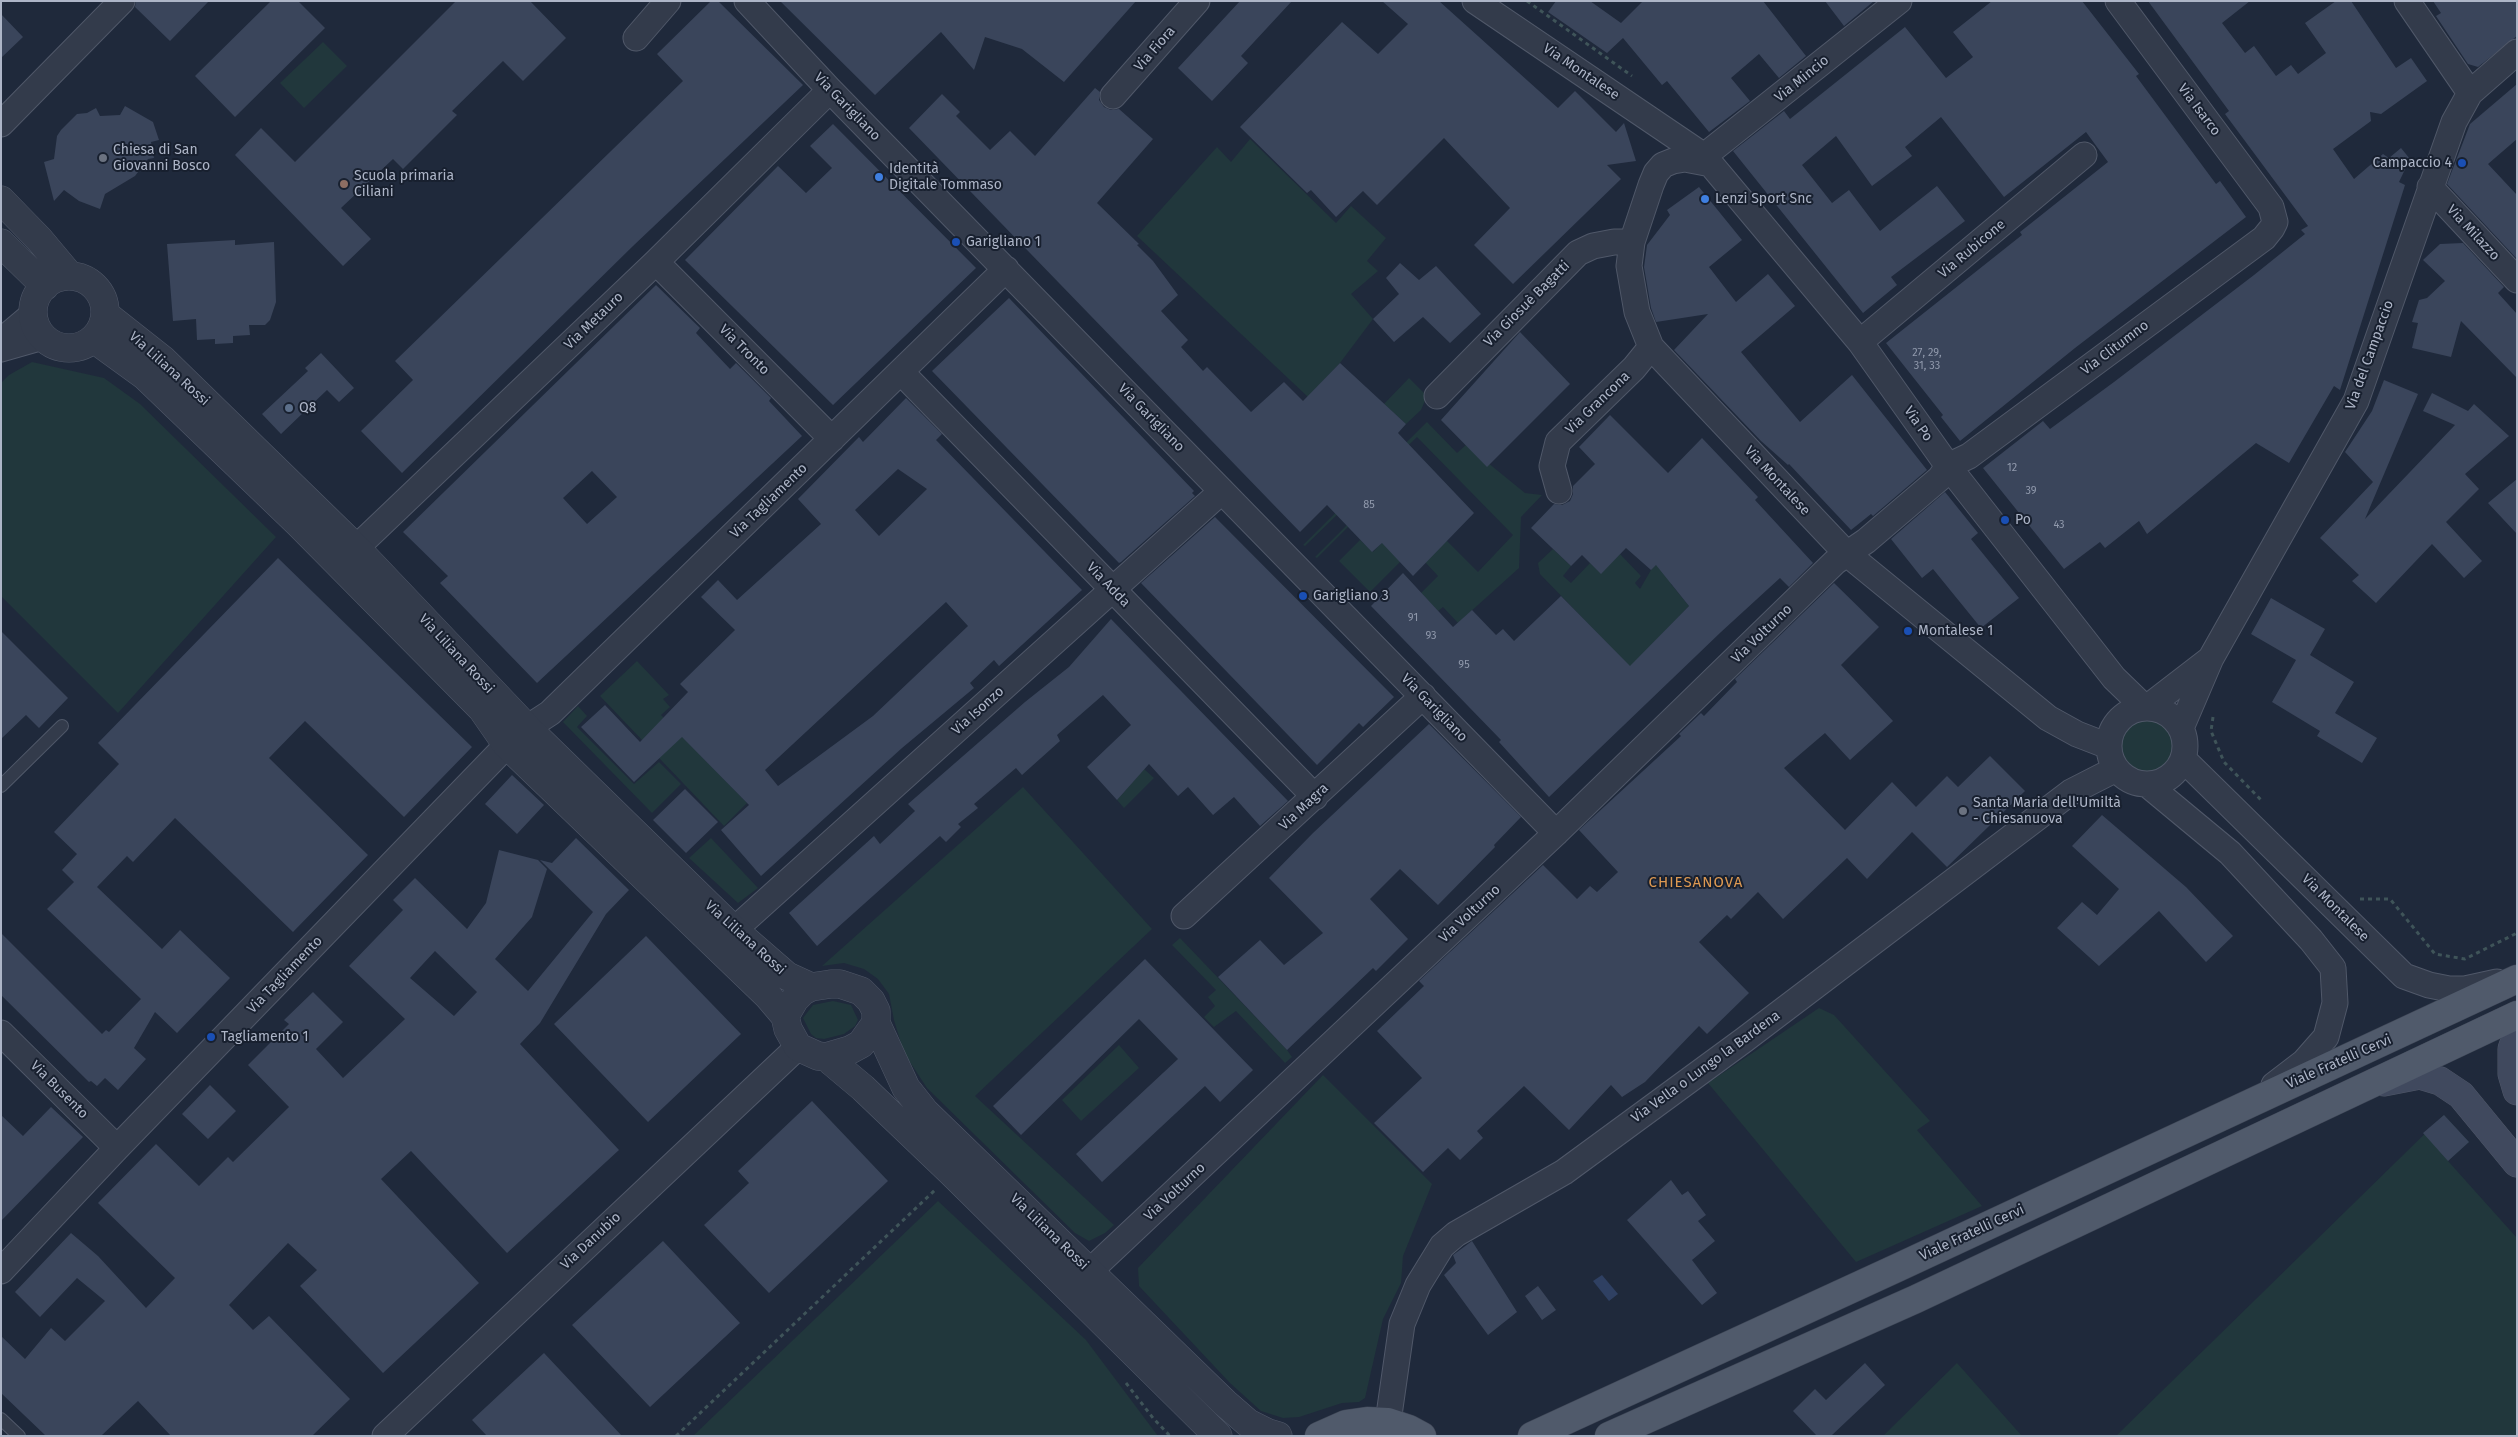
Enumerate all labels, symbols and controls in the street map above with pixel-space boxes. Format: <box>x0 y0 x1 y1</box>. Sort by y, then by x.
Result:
street label: Via Fiora <box>1131 23 1179 75</box>
street label: Via Montalese <box>1540 40 1622 104</box>
street label: Via Mincio <box>1771 52 1833 106</box>
street label: Via Garigliano <box>810 69 884 145</box>
street label: Via Isarco <box>2174 81 2224 139</box>
place label: Chiesa di San Giovanni Bosco <box>113 142 210 174</box>
marker: Chiesa di San Giovanni Bosco <box>97 152 109 164</box>
place label: Campaccio 4 <box>2373 155 2452 171</box>
marker: Campaccio 4 <box>2456 157 2468 169</box>
place label: Identità Digitale Tommaso <box>889 161 1002 193</box>
place label: Scuola primaria Ciliani <box>354 168 454 200</box>
marker: Identità Digitale Tommaso <box>873 171 885 183</box>
marker: Scuola primaria Ciliani <box>338 178 350 190</box>
place label: Lenzi Sport Snc <box>1715 191 1812 207</box>
marker: Lenzi Sport Snc <box>1699 193 1711 205</box>
street label: Via Milazzo <box>2443 202 2503 264</box>
street label: Via Rubicone <box>1935 216 2009 282</box>
place label: Garigliano 1 <box>966 234 1041 250</box>
marker: Garigliano 1 <box>950 236 962 248</box>
street label: Via Giosuè Bagatti <box>1481 258 1573 350</box>
street label: Via Metauro <box>561 289 627 353</box>
street label: Via del Campaccio <box>2342 298 2398 412</box>
street label: Via Clitumno <box>2078 317 2152 379</box>
street label: Via Tronto <box>715 321 773 379</box>
street label: Via Liliana Rossi <box>125 328 213 410</box>
house number: 27, 29, 31, 33 <box>1912 346 1942 372</box>
street label: Via Grancona <box>1562 368 1634 438</box>
street label: Via Garigliano <box>1114 380 1188 456</box>
place label: Q8 <box>299 400 316 416</box>
marker: Q8 <box>283 402 295 414</box>
street label: Via Po <box>1900 403 1936 445</box>
street label: Via Montalese <box>1741 443 1813 519</box>
street label: Via Tagliamento <box>727 460 811 542</box>
house number: 12 <box>2007 461 2017 475</box>
house number: 39 <box>2025 484 2037 498</box>
house number: 85 <box>1363 498 1375 512</box>
place label: Po <box>2015 512 2031 528</box>
marker: Po <box>1999 514 2011 526</box>
house number: 43 <box>2053 518 2065 532</box>
street label: Via Adda <box>1083 559 1133 611</box>
place label: Garigliano 3 <box>1313 588 1389 604</box>
marker: Garigliano 3 <box>1297 590 1309 602</box>
street label: Via Volturno <box>1728 601 1796 667</box>
street label: Via Liliana Rossi <box>415 611 497 697</box>
house number: 91 <box>1408 611 1418 625</box>
place label: Montalese 1 <box>1918 623 1993 639</box>
marker: Montalese 1 <box>1902 625 1914 637</box>
house number: 93 <box>1425 629 1437 643</box>
house number: 95 <box>1458 658 1470 672</box>
street label: Via Garigliano <box>1397 670 1471 746</box>
street label: Via Isonzo <box>948 683 1008 739</box>
street label: Via Magra <box>1276 780 1332 834</box>
place label: Santa Maria dell'Umiltà - Chiesanuova <box>1973 795 2121 828</box>
marker: Santa Maria dell'Umiltà - Chiesanuova <box>1957 805 1969 817</box>
street label: Via Montalese <box>2298 871 2372 945</box>
district label: CHIESANOVA <box>1647 874 1745 892</box>
street label: Via Volturno <box>1436 881 1504 947</box>
street label: Via Liliana Rossi <box>701 897 789 979</box>
street label: Via Tagliamento <box>244 933 326 1017</box>
street label: Via Vella o Lungo la Bardena <box>1628 1007 1784 1127</box>
place label: Tagliamento 1 <box>221 1029 309 1045</box>
marker: Tagliamento 1 <box>205 1031 217 1043</box>
street label: Viale Fratelli Cervi <box>2284 1031 2394 1093</box>
street label: Via Busento <box>27 1058 91 1122</box>
street label: Via Volturno <box>1141 1159 1209 1225</box>
street label: Via Liliana Rossi <box>1006 1190 1092 1274</box>
street label: Viale Fratelli Cervi <box>1917 1201 2027 1265</box>
street label: Via Danubio <box>557 1209 625 1273</box>

